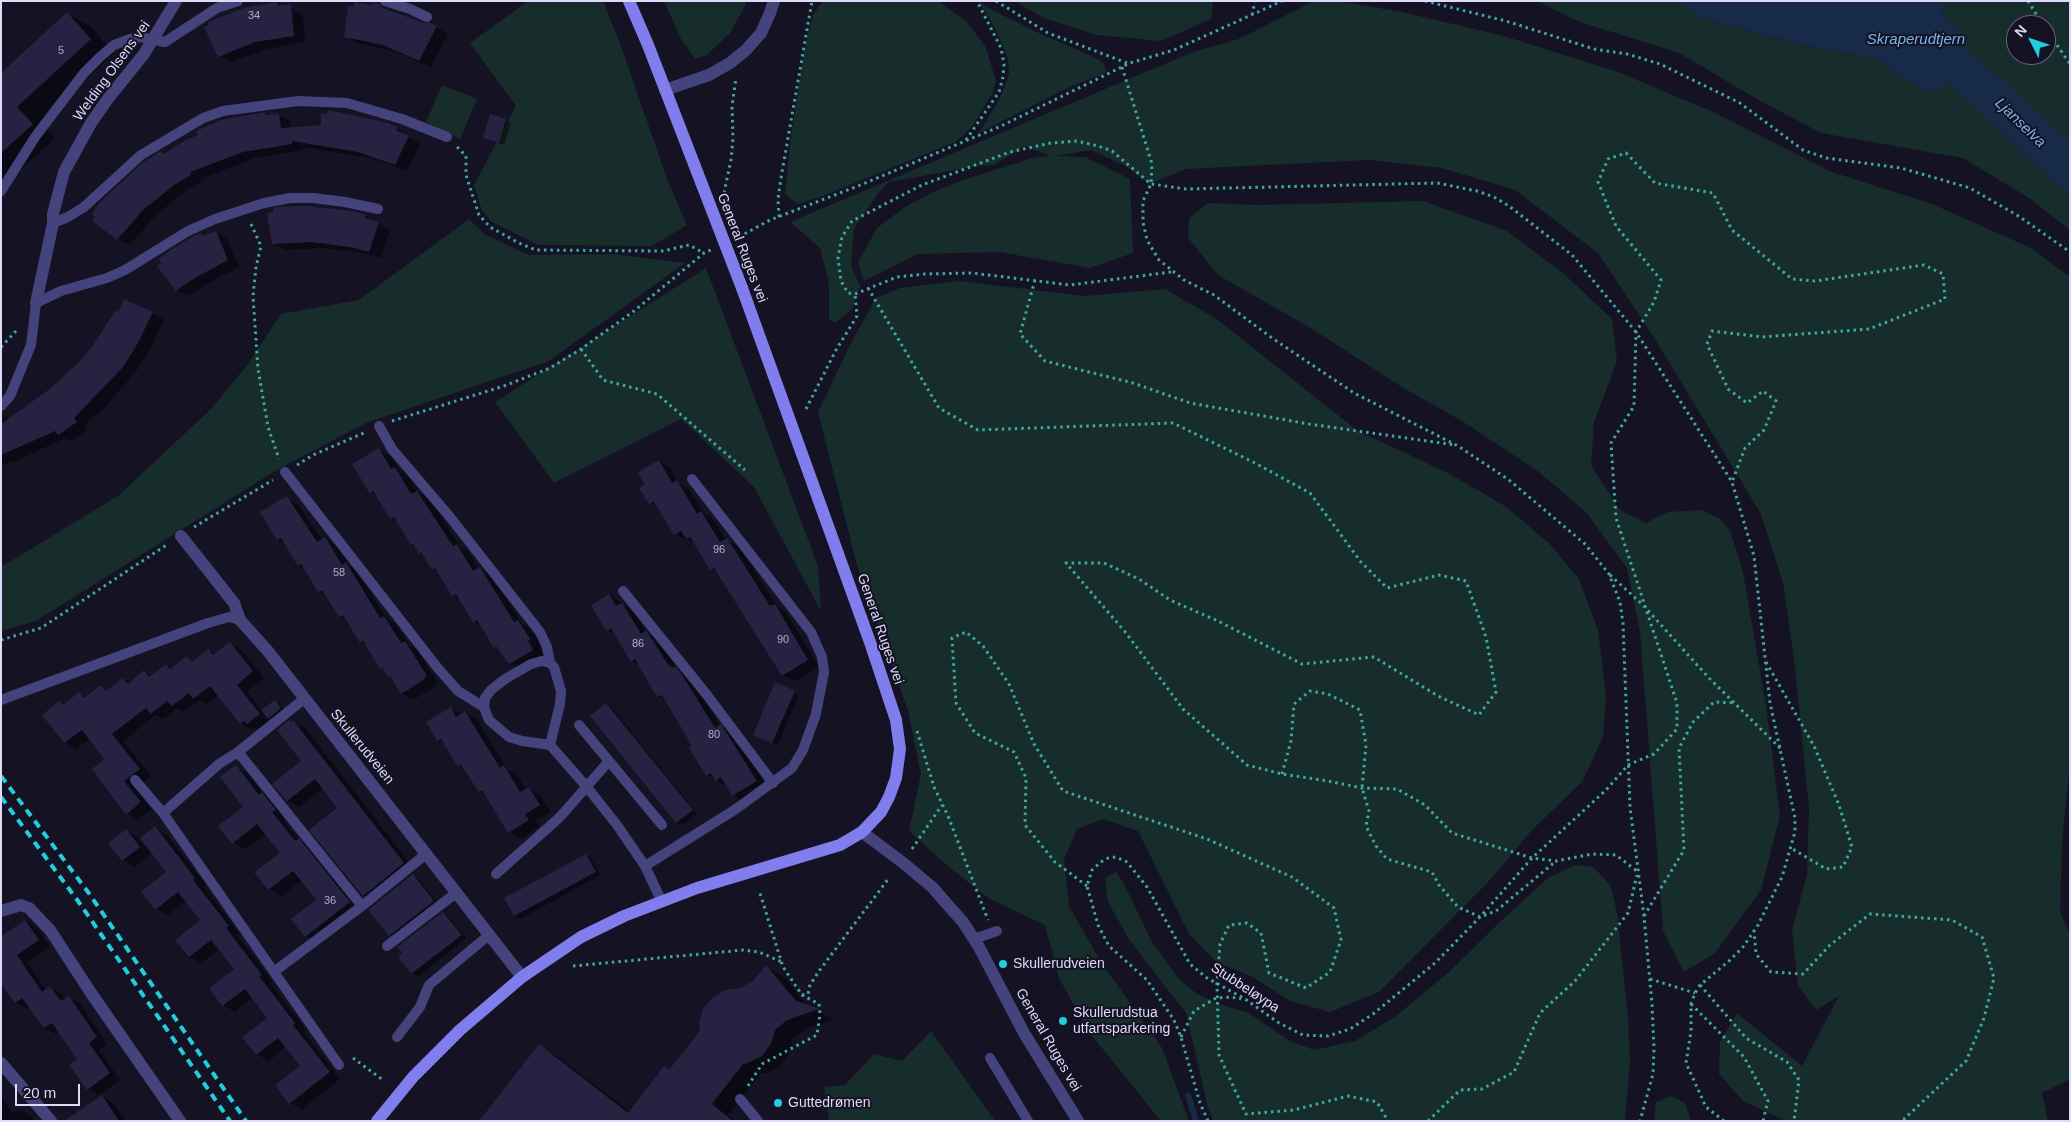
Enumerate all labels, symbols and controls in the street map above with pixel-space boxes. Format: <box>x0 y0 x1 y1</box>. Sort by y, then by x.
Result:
house number: 34 <box>248 9 260 23</box>
north arrow <box>2006 15 2056 65</box>
street label: Welding Olsens vei <box>70 18 154 124</box>
text: N <box>2011 22 2030 40</box>
water label: Skraperudtjern <box>1867 31 1965 49</box>
house number: 5 <box>58 44 64 58</box>
water label: Ljanselva <box>1991 95 2049 151</box>
street label: General Ruges vei <box>713 191 771 305</box>
house number: 96 <box>713 543 725 557</box>
house number: 58 <box>333 566 345 580</box>
street label: General Ruges vei <box>853 571 907 687</box>
house number: 90 <box>777 633 789 647</box>
house number: 86 <box>632 637 644 651</box>
street label: Skullerudveien <box>327 706 397 788</box>
house number: 80 <box>708 728 720 742</box>
house number: 36 <box>324 894 336 908</box>
place label: Skullerudveien <box>1013 956 1105 972</box>
marker: Skullerudveien <box>997 958 1009 970</box>
street label: Stubbeløypa <box>1207 960 1283 1016</box>
street label: General Ruges vei <box>1012 986 1084 1094</box>
place label: Skullerudstua utfartsparkering <box>1073 1005 1170 1038</box>
marker: Skullerudstua utfartsparkering <box>1057 1015 1069 1027</box>
scale bar <box>18 1074 82 1106</box>
text: 20 m <box>23 1084 56 1101</box>
place label: Guttedrømen <box>788 1095 870 1111</box>
marker: Guttedrømen <box>772 1097 784 1109</box>

